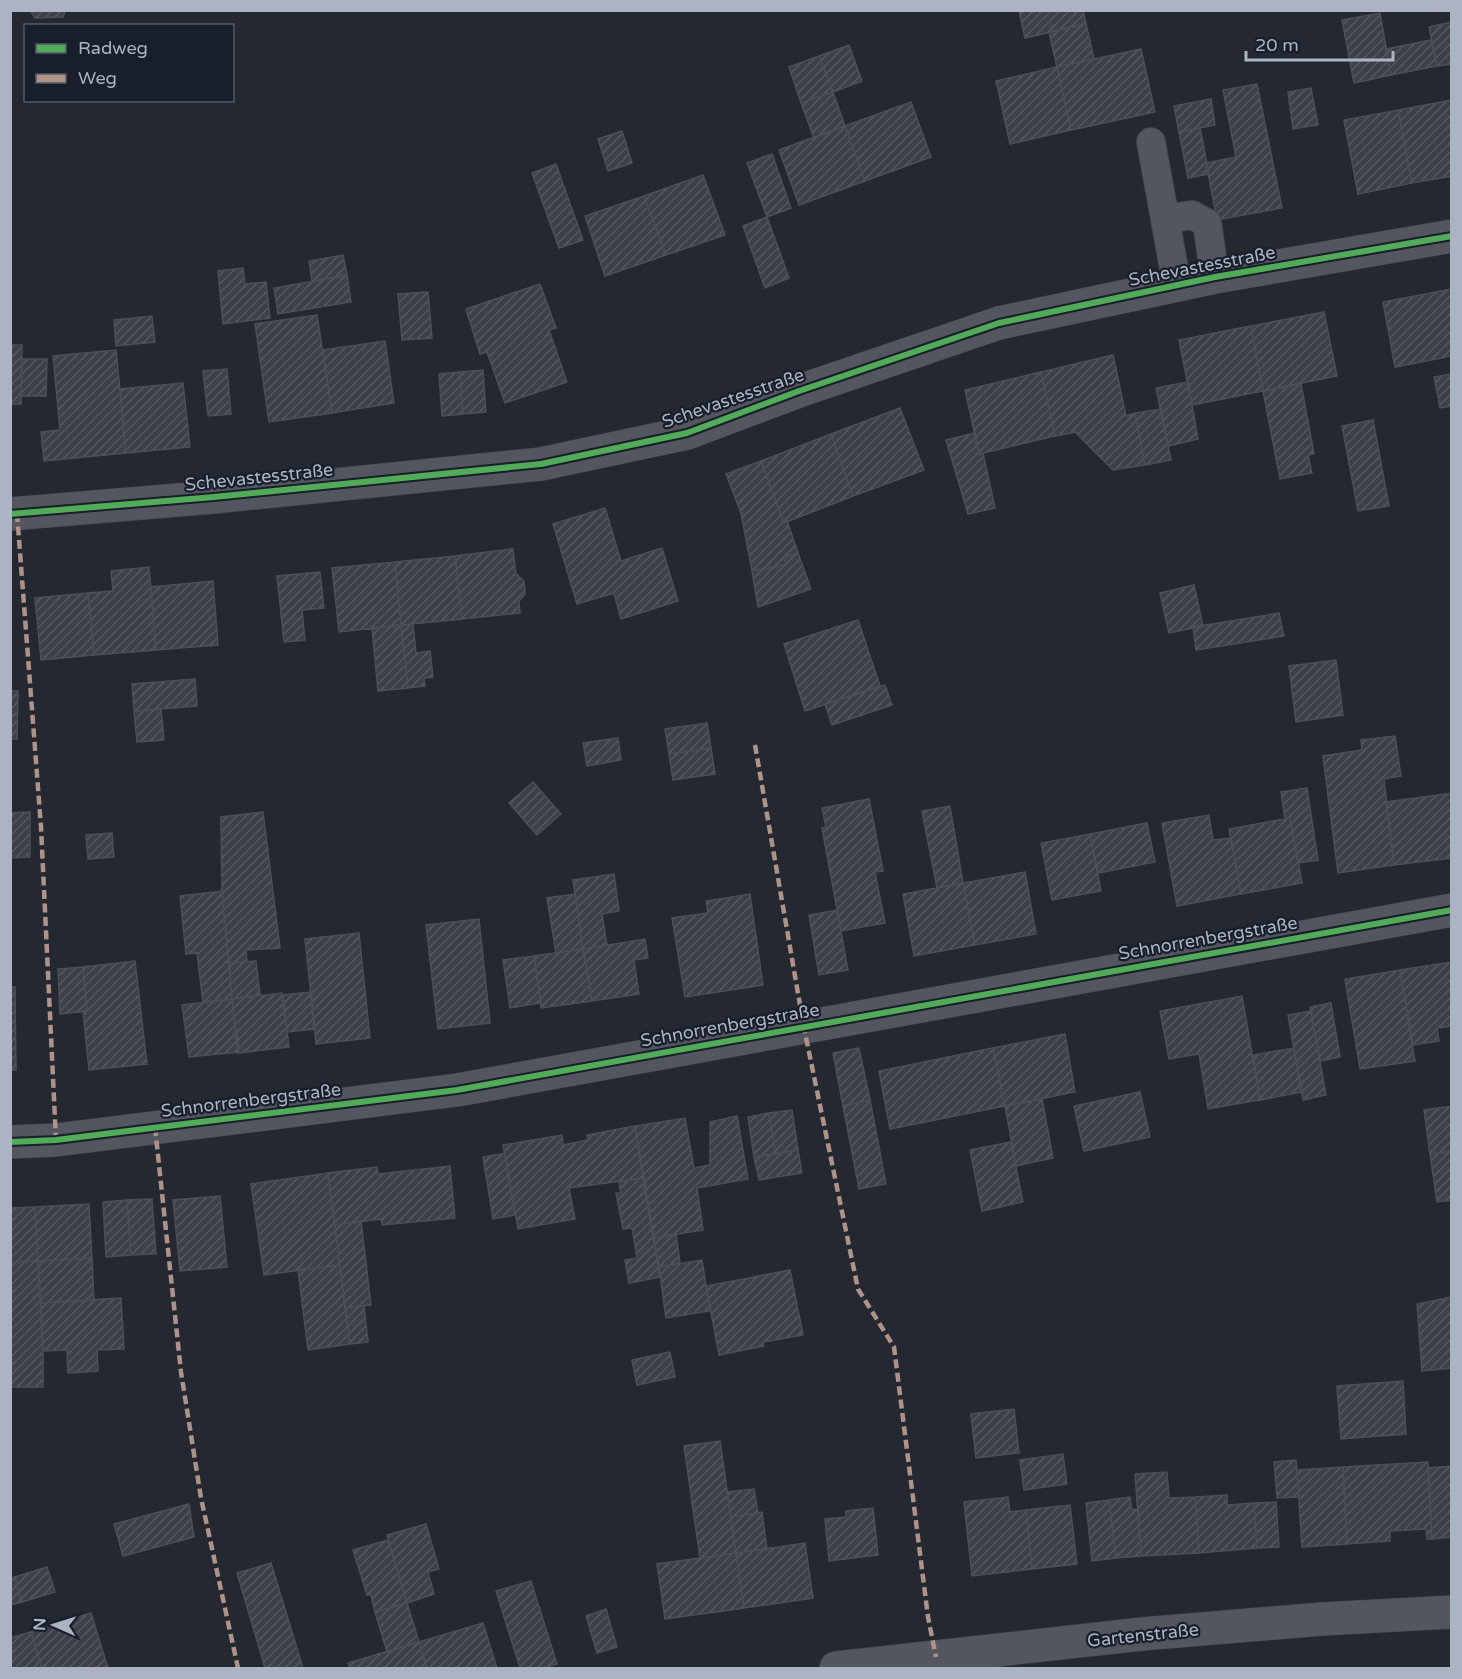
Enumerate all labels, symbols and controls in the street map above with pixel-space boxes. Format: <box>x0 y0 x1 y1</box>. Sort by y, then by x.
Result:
legend <box>24 24 234 102</box>
scale bar <box>1246 24 1393 62</box>
text: 20 m <box>1255 34 1299 56</box>
text: Radweg <box>78 37 148 59</box>
text: Weg <box>78 67 117 89</box>
street label: Schevastesstraße <box>1127 241 1277 291</box>
street label: Schevastesstraße <box>659 363 807 433</box>
street label: Schevastesstraße <box>184 458 334 496</box>
street label: Schnorrenbergstraße <box>1117 911 1299 965</box>
street label: Schnorrenbergstraße <box>639 998 821 1052</box>
street label: Schnorrenbergstraße <box>160 1078 342 1122</box>
north arrow <box>24 1595 84 1655</box>
text: N <box>30 1617 50 1631</box>
street label: Gartenstraße <box>1086 1618 1200 1652</box>

